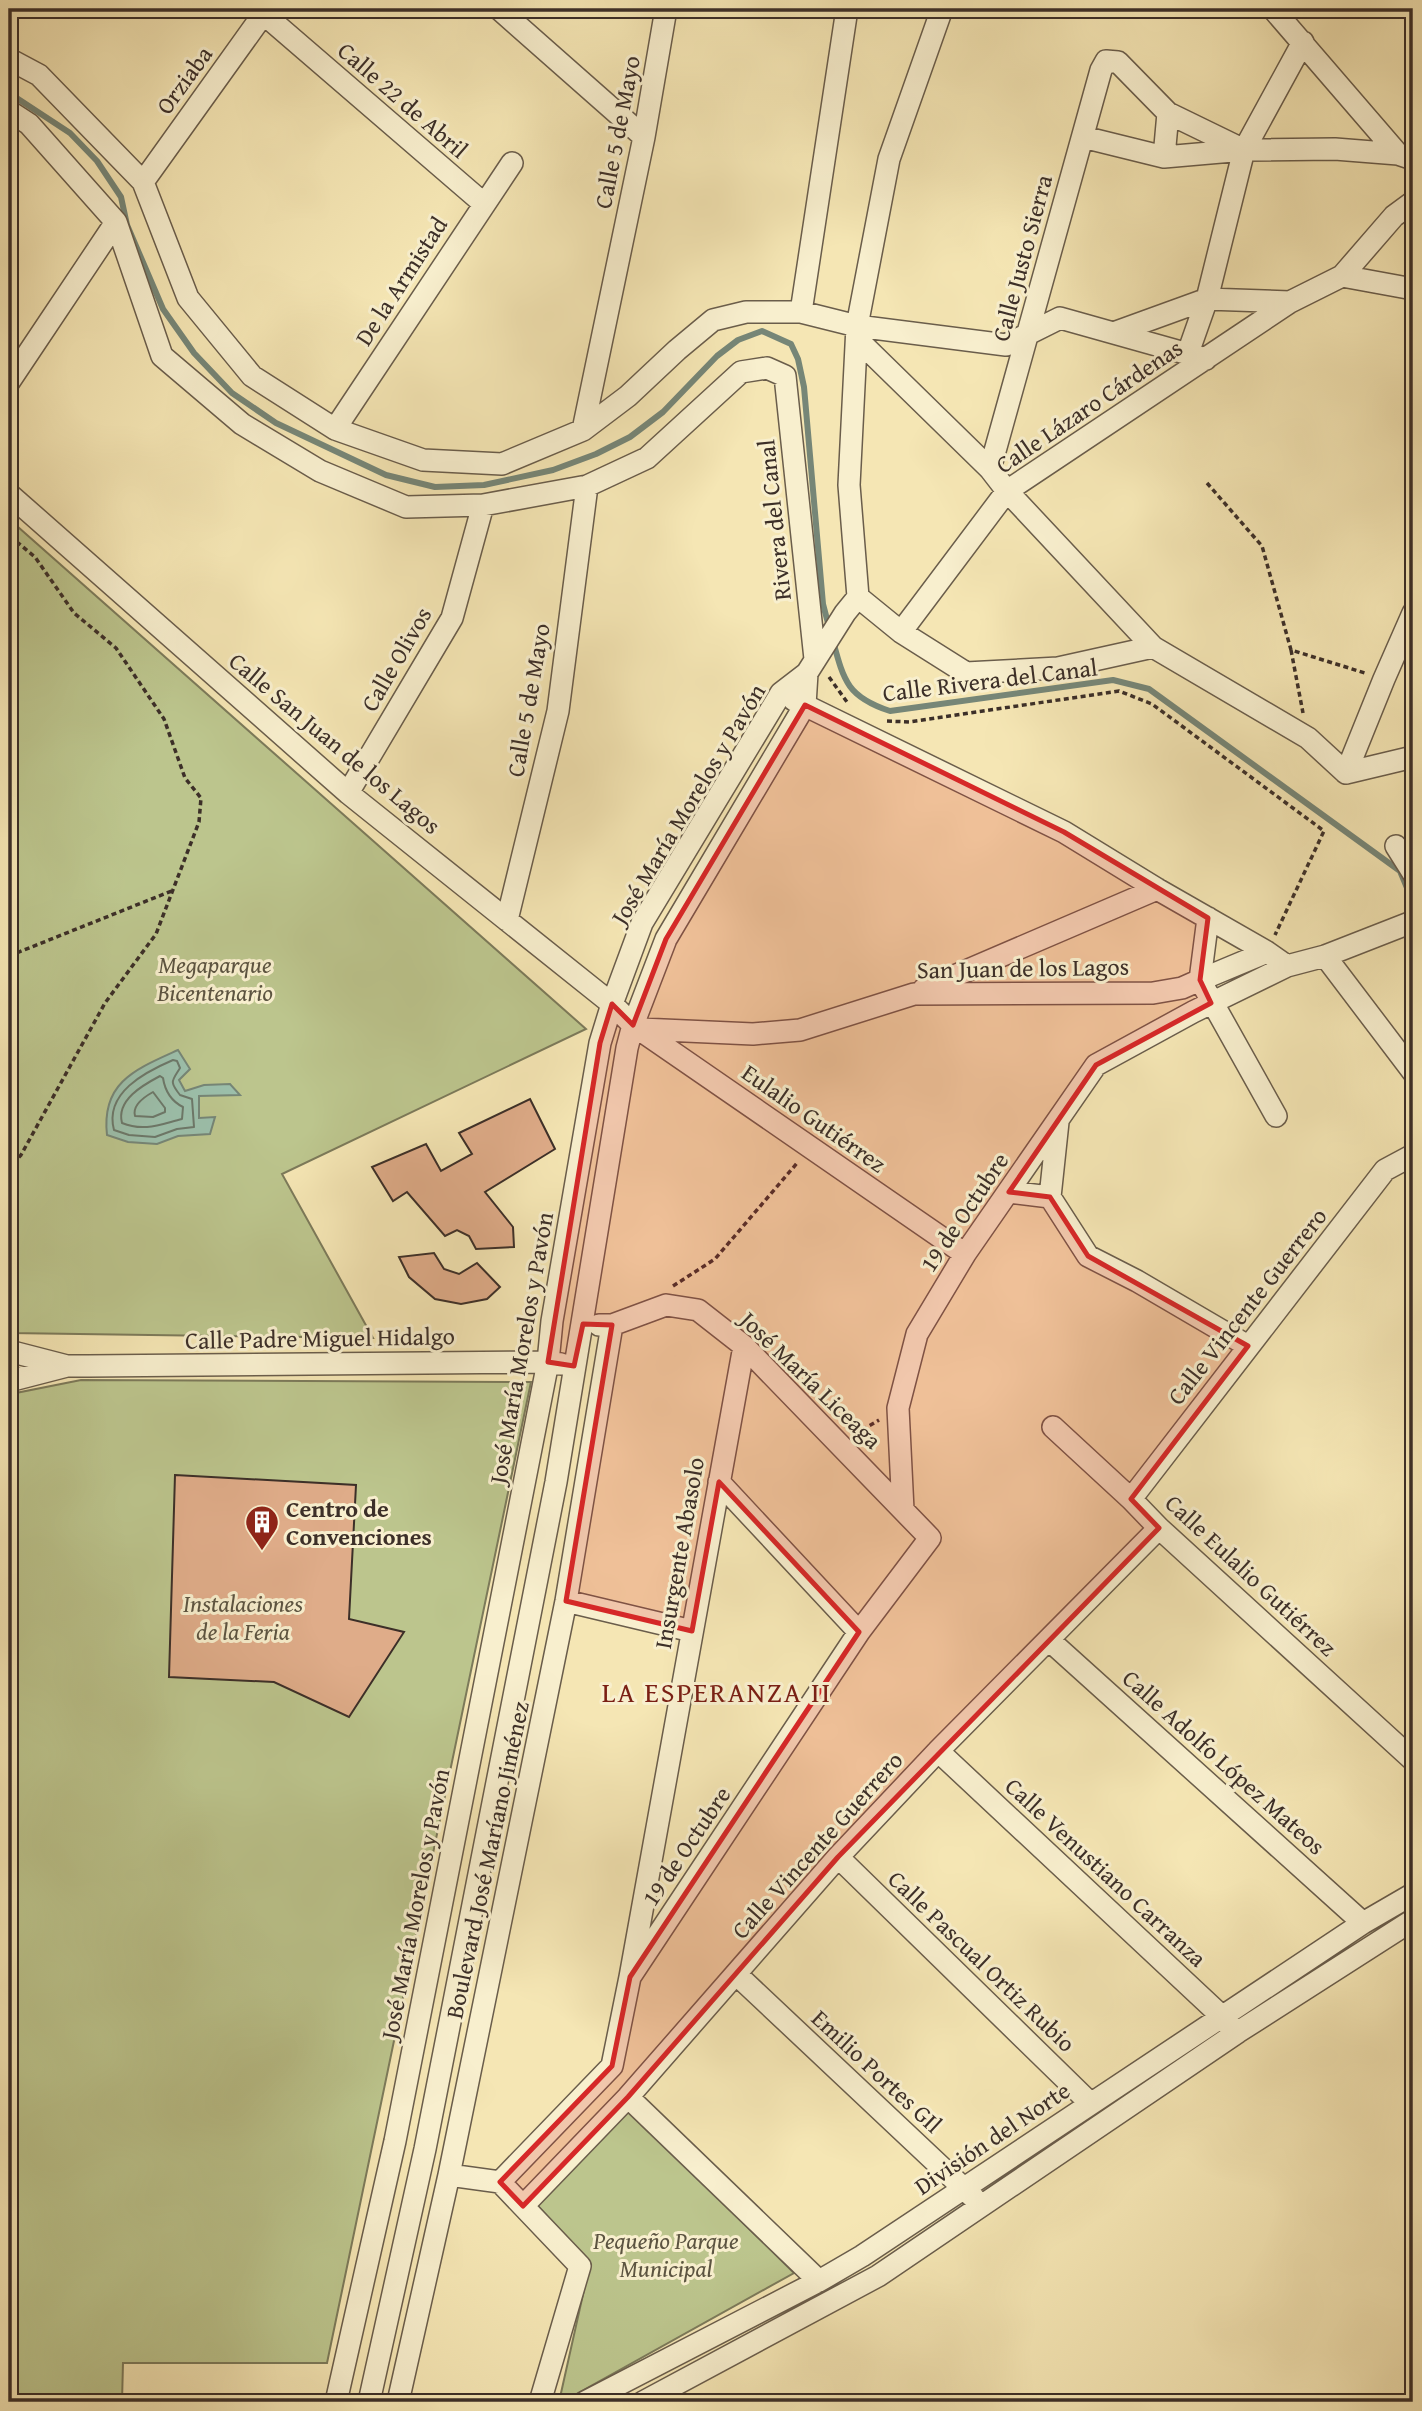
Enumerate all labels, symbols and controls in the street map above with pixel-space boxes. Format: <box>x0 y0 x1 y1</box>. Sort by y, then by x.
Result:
street label: Calle 22 de Abril <box>330 33 476 167</box>
street label: Orziaba <box>147 38 221 121</box>
street label: Calle 5 de Mayo <box>585 52 649 212</box>
street label: Calle Justo Sierra <box>983 170 1061 345</box>
street label: De la Armistad <box>346 209 456 352</box>
street label: Calle Lázaro Cárdenas <box>989 330 1189 482</box>
street label: Rivera del Canal <box>748 438 800 602</box>
street label: Calle Olivos <box>352 600 440 718</box>
street label: Calle 5 de Mayo <box>497 620 559 780</box>
street label: Calle San Juan de los Lagos <box>222 644 448 842</box>
street label: Calle Rivera del Canal <box>881 649 1100 711</box>
street label: José María Morelos y Pavón <box>601 676 774 934</box>
park label: Megaparque Bicentenario <box>156 947 273 1010</box>
street label: San Juan de los Lagos <box>917 949 1129 987</box>
street label: Eulalio Gutiérrez <box>735 1055 893 1181</box>
street label: 19 de Octubre <box>911 1145 1017 1279</box>
street label: Calle Vincente Guerrero <box>1159 1200 1335 1412</box>
street label: José María Morelos y Pavón <box>479 1209 562 1490</box>
street label: José María Liceaga <box>730 1301 890 1457</box>
street label: Calle Padre Miguel Hidalgo <box>185 1318 455 1358</box>
street label: Insurgente Abasolo <box>645 1454 713 1652</box>
street label: Calle Eulalio Gutiérrez <box>1157 1486 1345 1664</box>
place label: Centro de Convenciones <box>286 1491 432 1554</box>
building icon: Centro de Convenciones <box>243 1503 281 1552</box>
park label: Instalaciones de la Feria <box>183 1586 303 1649</box>
street label: Calle Adolfo López Mateos <box>1115 1661 1333 1863</box>
district label: LA ESPERANZA II <box>602 1671 832 1712</box>
street label: Boulevard José Maríano Jiménez <box>436 1698 538 2022</box>
street label: Calle Vincente Guerrero <box>723 1744 911 1946</box>
street label: José María Morelos y Pavón <box>371 1765 459 2045</box>
street label: Calle Venustiano Carranza <box>997 1769 1215 1975</box>
street label: 19 de Octubre <box>633 1779 739 1913</box>
street label: Calle Pascual Ortiz Rubio <box>880 1862 1084 2060</box>
street label: Emilio Portes GIl <box>804 2001 950 2141</box>
street label: División del Norte <box>907 2073 1077 2203</box>
park label: Pequeño Parque Municipal <box>592 2223 739 2286</box>

